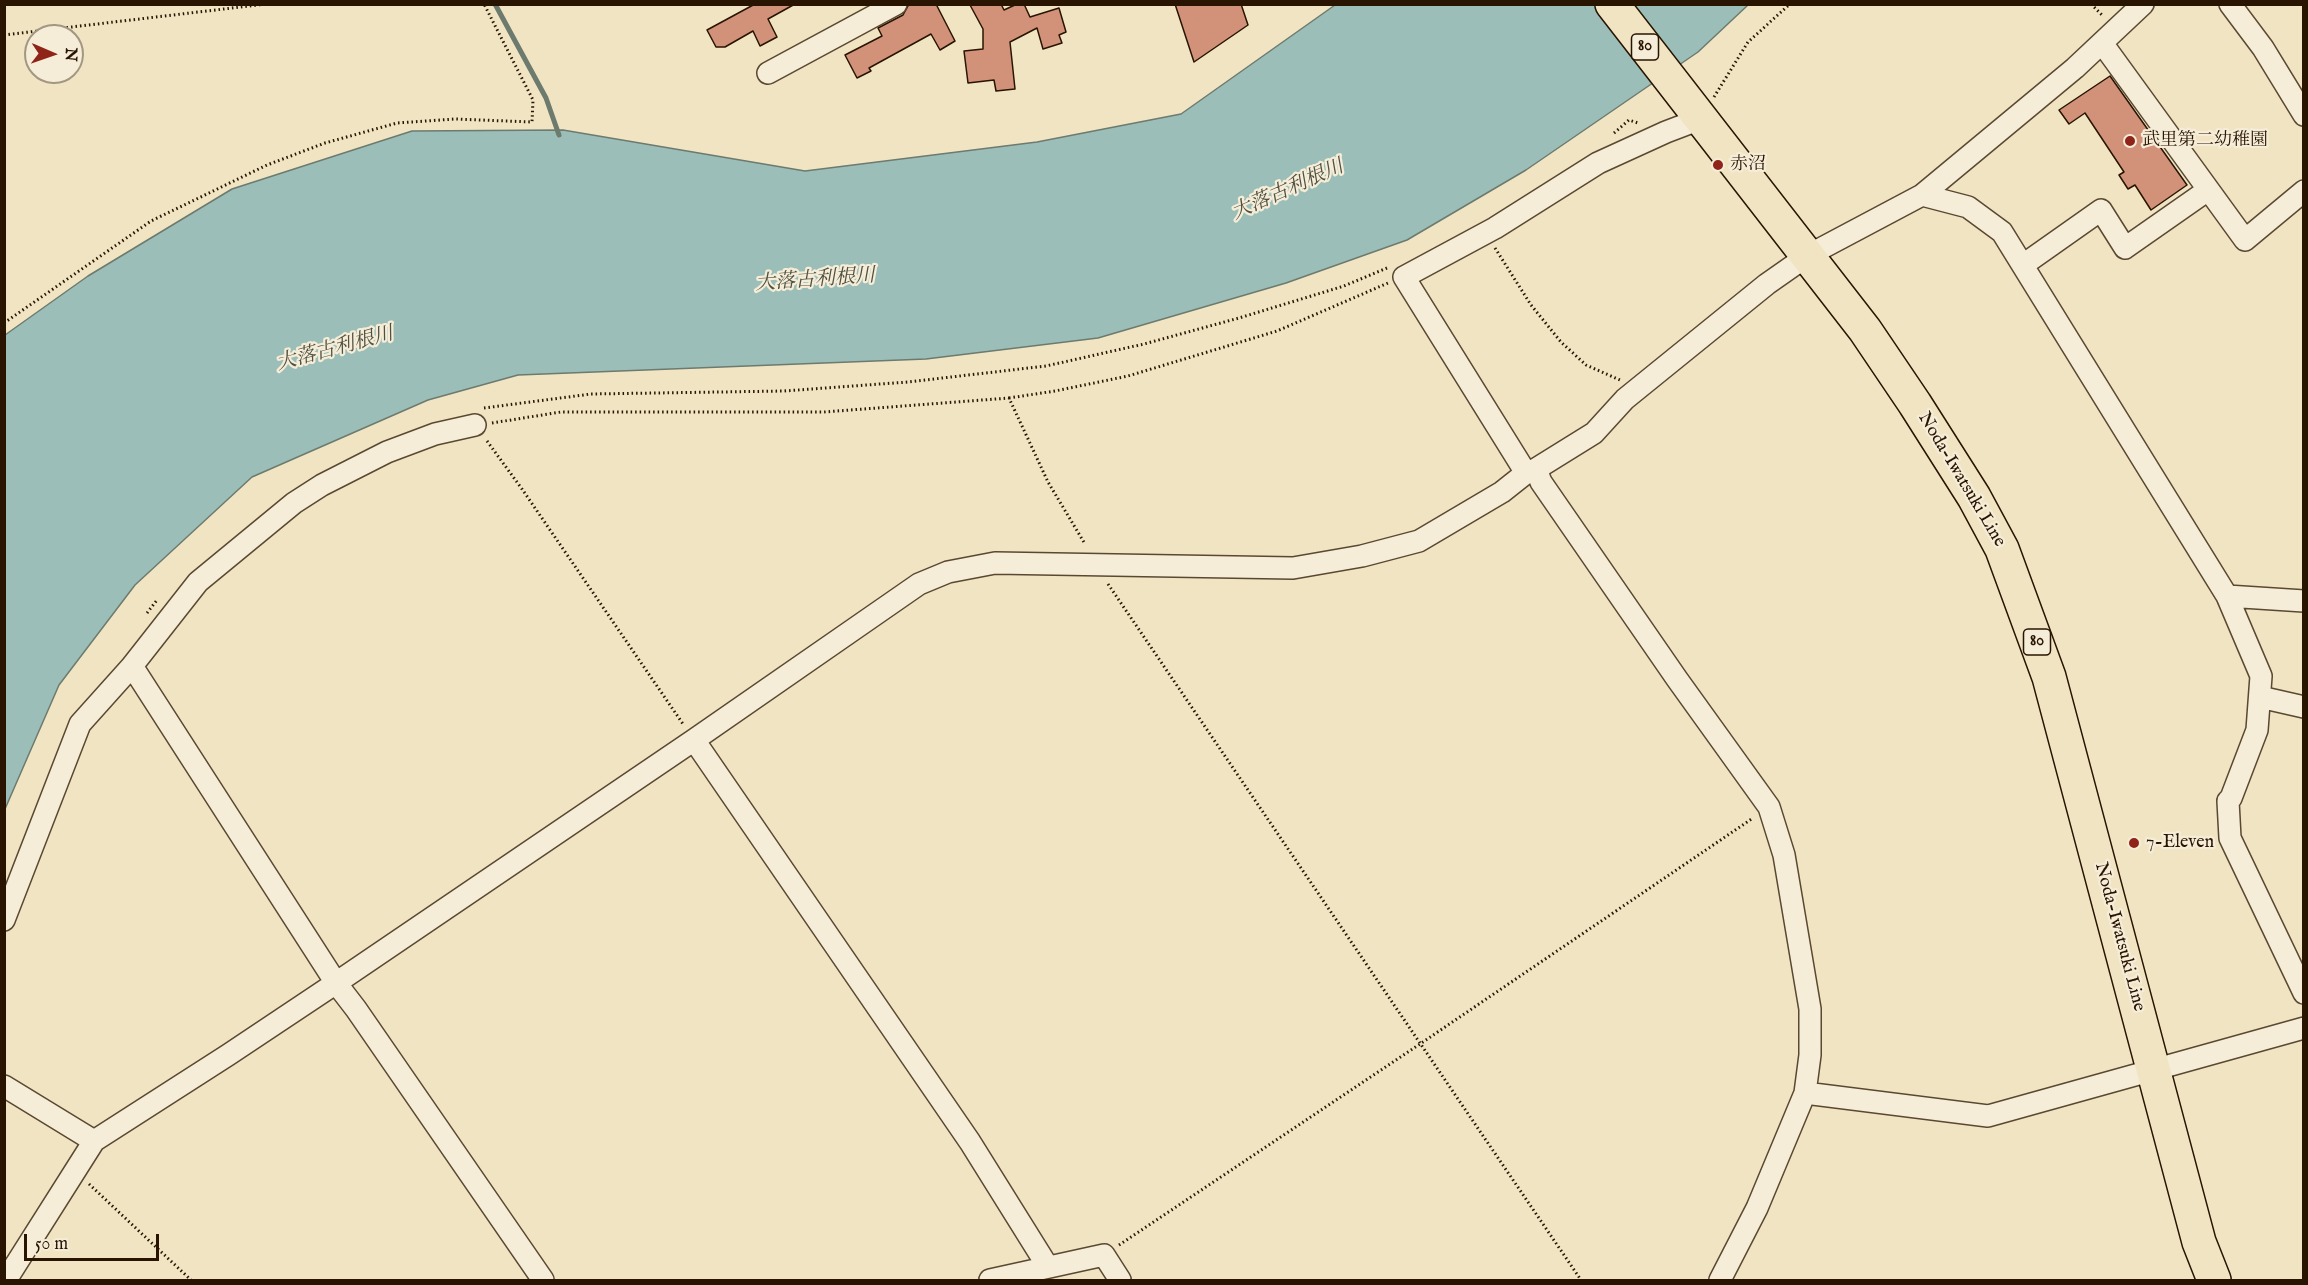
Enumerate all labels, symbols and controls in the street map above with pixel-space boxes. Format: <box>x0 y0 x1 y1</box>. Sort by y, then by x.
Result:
north arrow <box>24 24 84 84</box>
road number: 80 <box>1632 34 1658 60</box>
text: N <box>60 47 80 62</box>
place label: 武里第二幼稚園 <box>2142 130 2268 152</box>
marker: 武里第二幼稚園 <box>2123 134 2137 148</box>
place label: 赤沼 <box>1730 154 1766 176</box>
water label: 大落古利根川 <box>1228 156 1348 226</box>
marker: 赤沼 <box>1711 158 1725 172</box>
water label: 大落古利根川 <box>754 265 876 297</box>
water label: 大落古利根川 <box>274 323 396 377</box>
street label: Noda-Iwatsuki Line <box>1912 409 2010 551</box>
road number: 80 <box>2024 629 2050 655</box>
place label: 7-Eleven <box>2146 832 2214 854</box>
marker: 7-Eleven <box>2127 836 2141 850</box>
street label: Noda-Iwatsuki Line <box>2089 860 2149 1014</box>
scale bar <box>27 1222 162 1260</box>
text: 50 m <box>35 1233 68 1256</box>

